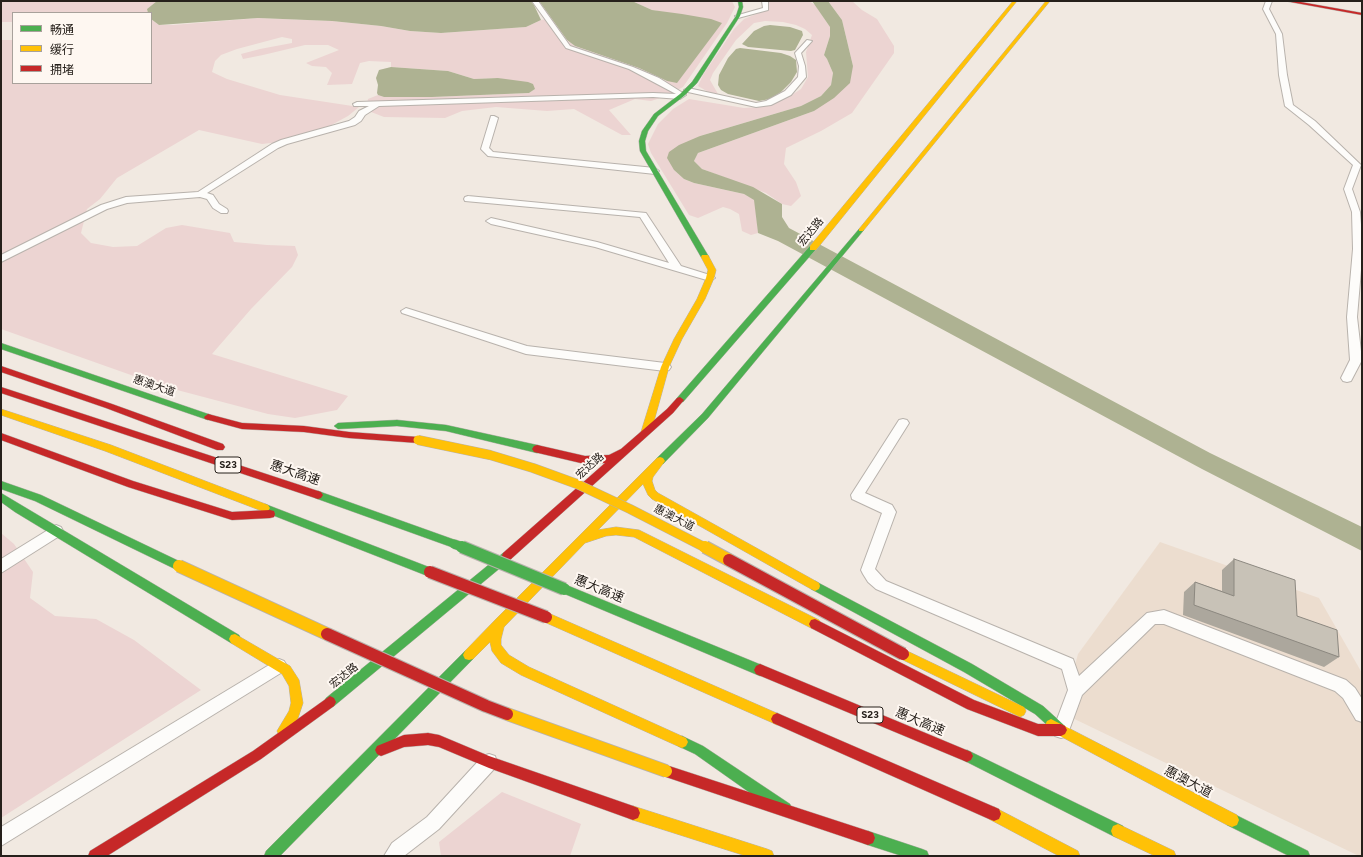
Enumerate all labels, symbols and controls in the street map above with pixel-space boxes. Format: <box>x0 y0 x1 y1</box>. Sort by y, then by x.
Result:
legend <box>12 12 152 84</box>
text: 畅通 <box>50 23 74 37</box>
text: 缓行 <box>50 43 74 57</box>
text: 拥堵 <box>50 63 74 77</box>
street label: 宏达路 <box>795 215 827 249</box>
street label: 惠澳大道 <box>131 373 177 399</box>
street label: 宏达路 <box>573 450 607 482</box>
road number: S23 <box>215 457 241 473</box>
street label: 惠大高速 <box>268 457 322 489</box>
street label: 惠澳大道 <box>651 502 697 534</box>
street label: 惠大高速 <box>572 572 626 606</box>
street label: 宏达路 <box>327 660 361 692</box>
street label: 惠大高速 <box>893 705 947 739</box>
road number: S23 <box>857 707 883 723</box>
street label: 惠澳大道 <box>1161 763 1215 801</box>

